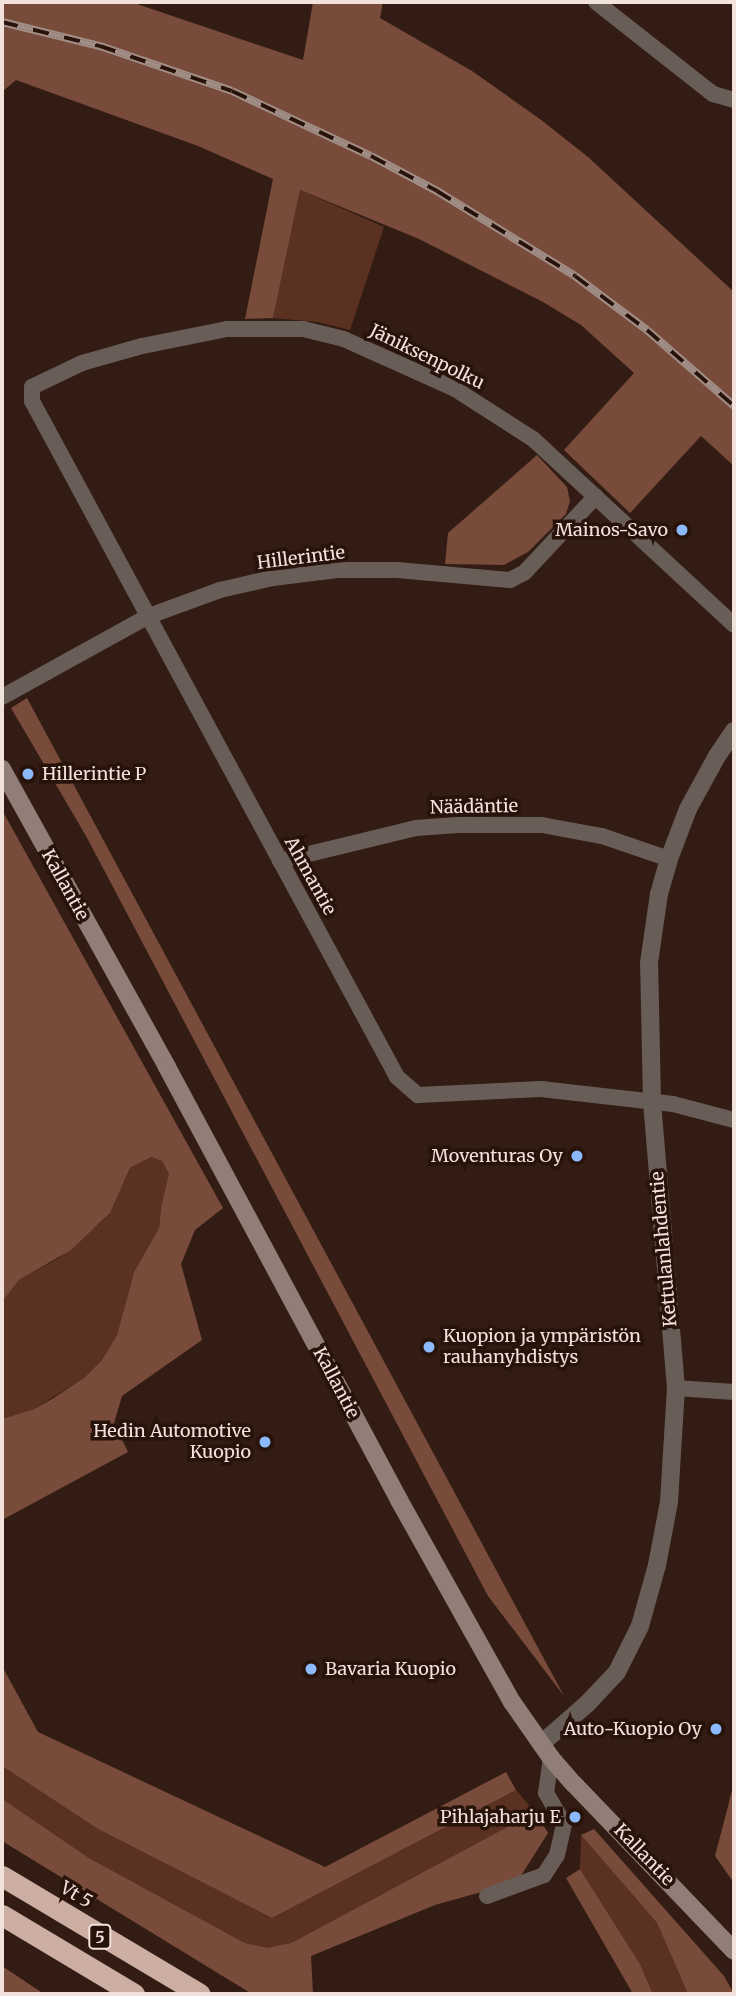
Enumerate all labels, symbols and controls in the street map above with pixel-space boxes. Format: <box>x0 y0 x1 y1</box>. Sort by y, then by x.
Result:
street label: Jäniksenpolku <box>366 320 488 394</box>
place label: Mainos-Savo <box>555 519 668 541</box>
marker: Mainos-Savo <box>674 522 690 538</box>
street label: Hillerintie <box>256 542 346 574</box>
place label: Hillerintie P <box>42 763 146 785</box>
marker: Hillerintie P <box>20 766 36 782</box>
street label: Näädäntie <box>430 795 518 819</box>
street label: Ahmantie <box>280 833 340 919</box>
street label: Kallantie <box>37 846 93 924</box>
place label: Moventuras Oy <box>431 1145 563 1167</box>
marker: Moventuras Oy <box>569 1148 585 1164</box>
street label: Kettulanlahdentie <box>646 1170 682 1328</box>
place label: Kuopion ja ympäristön rauhanyhdistys <box>443 1326 641 1368</box>
marker: Kuopion ja ympäristön rauhanyhdistys <box>421 1339 437 1355</box>
street label: Kallantie <box>308 1344 364 1422</box>
place label: Hedin Automotive Kuopio <box>93 1421 251 1464</box>
marker: Hedin Automotive Kuopio <box>257 1434 273 1450</box>
place label: Bavaria Kuopio <box>325 1658 456 1680</box>
marker: Bavaria Kuopio <box>303 1661 319 1677</box>
place label: Auto-Kuopio Oy <box>564 1718 702 1740</box>
marker: Auto-Kuopio Oy <box>708 1721 724 1737</box>
place label: Pihlajaharju E <box>440 1806 561 1828</box>
marker: Pihlajaharju E <box>567 1809 583 1825</box>
street label: Kallantie <box>609 1820 679 1890</box>
street label: Vt 5 <box>56 1877 96 1913</box>
road number: 5 <box>88 1924 112 1950</box>

